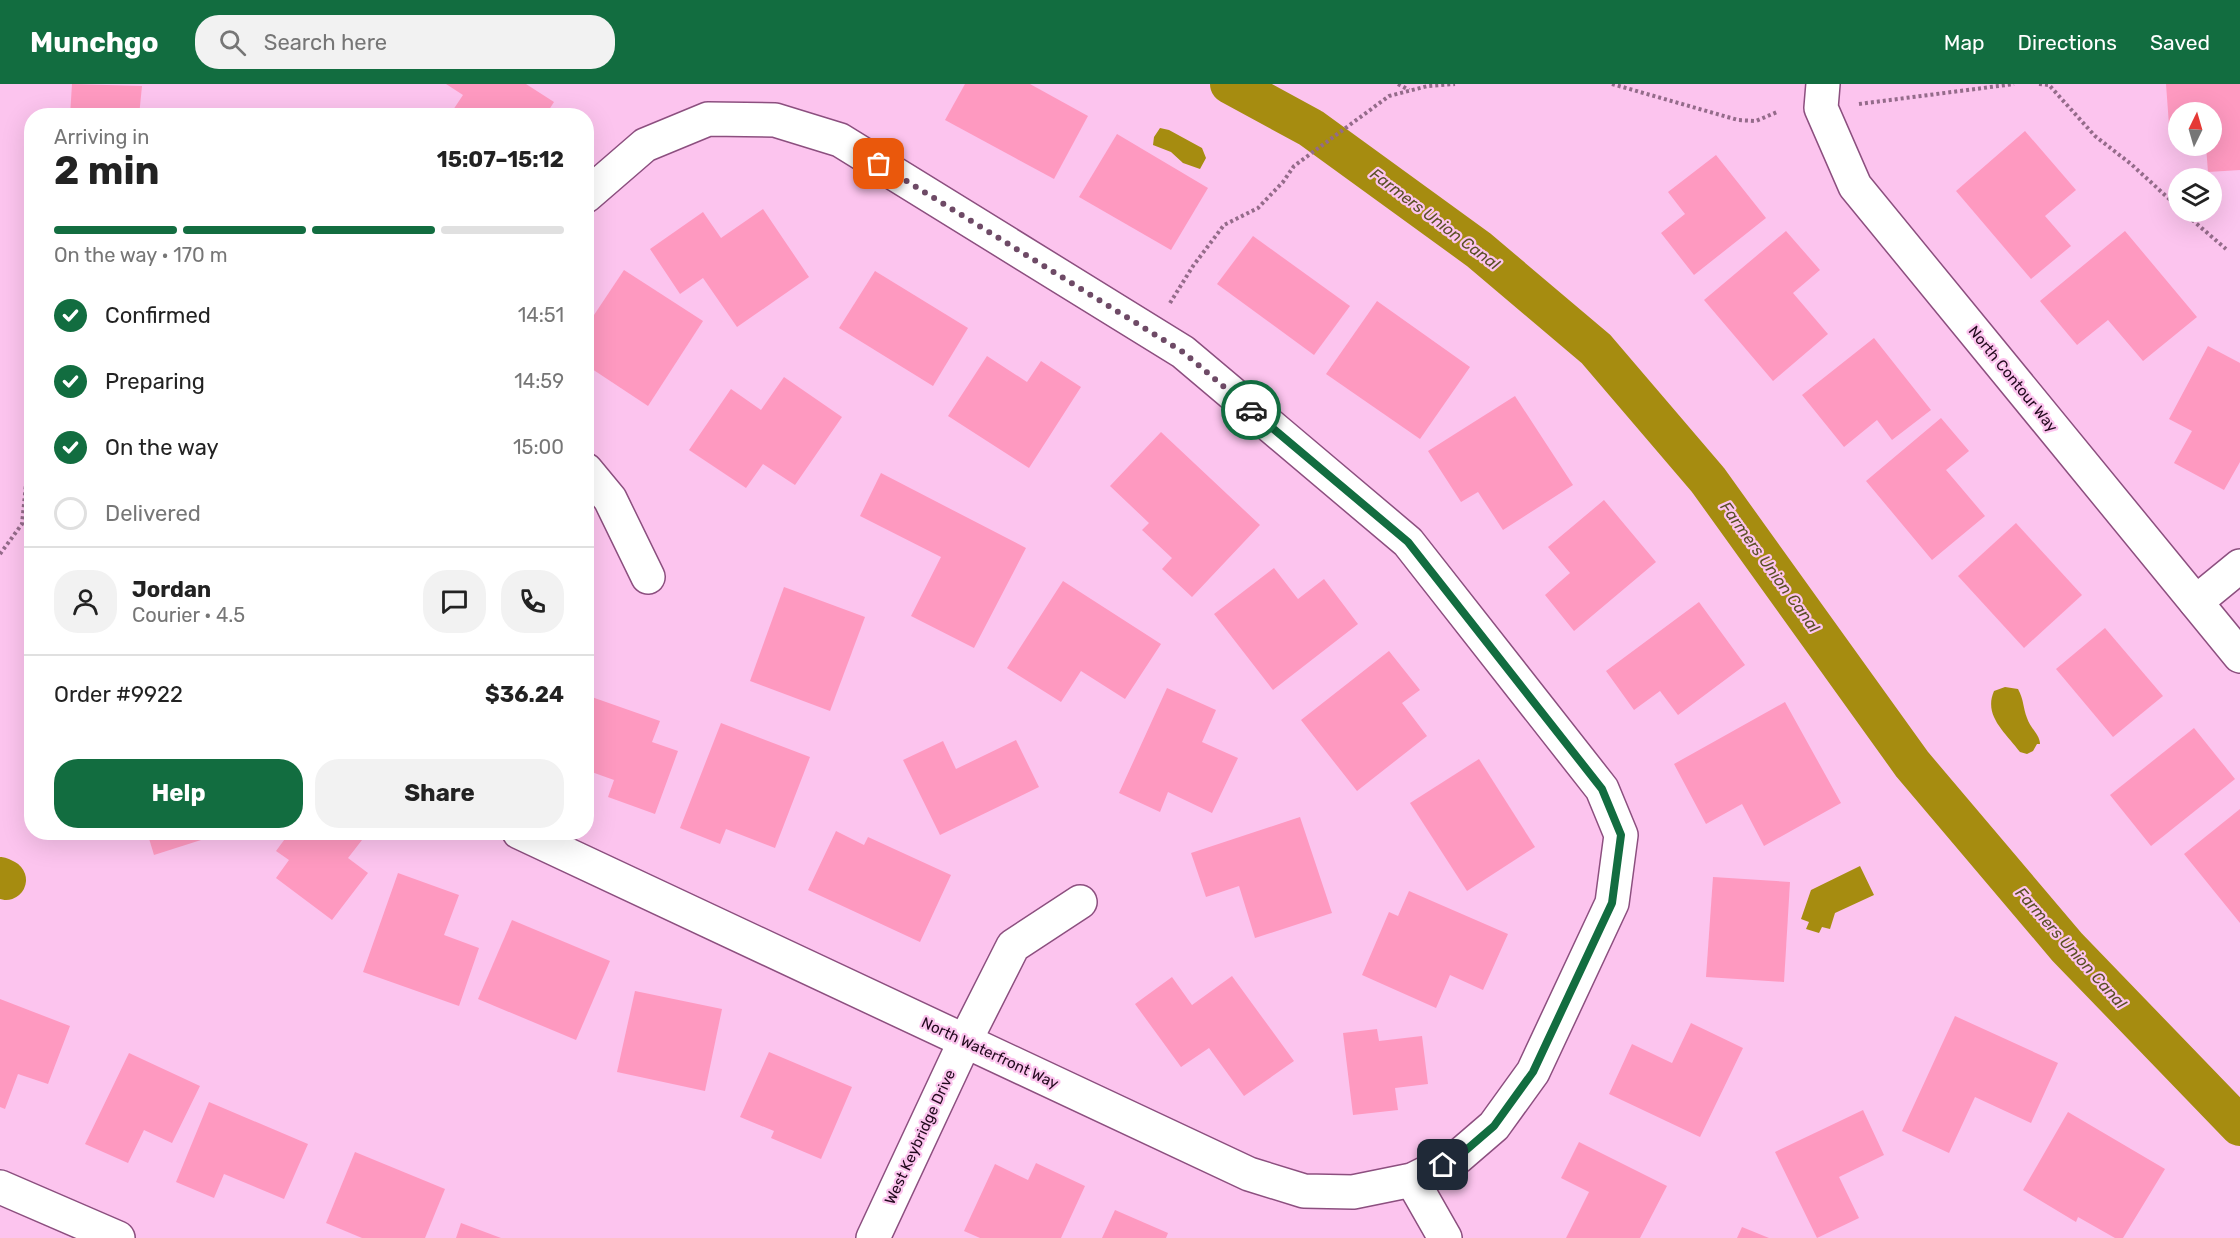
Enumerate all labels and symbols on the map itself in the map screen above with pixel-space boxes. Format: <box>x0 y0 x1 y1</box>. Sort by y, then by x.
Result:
north arrow <box>2168 102 2222 156</box>
pin <box>853 138 904 189</box>
water label: Farmers Union Canal <box>1367 164 1504 274</box>
street label: North Contour Way <box>1965 322 2061 436</box>
courier <box>1221 380 1281 440</box>
water label: Farmers Union Canal <box>1716 498 1824 637</box>
water label: Farmers Union Canal <box>2011 883 2131 1013</box>
street label: North Waterfront Way <box>919 1013 1061 1093</box>
street label: West Keybridge Drive <box>881 1067 959 1207</box>
pin <box>1417 1139 1468 1190</box>

